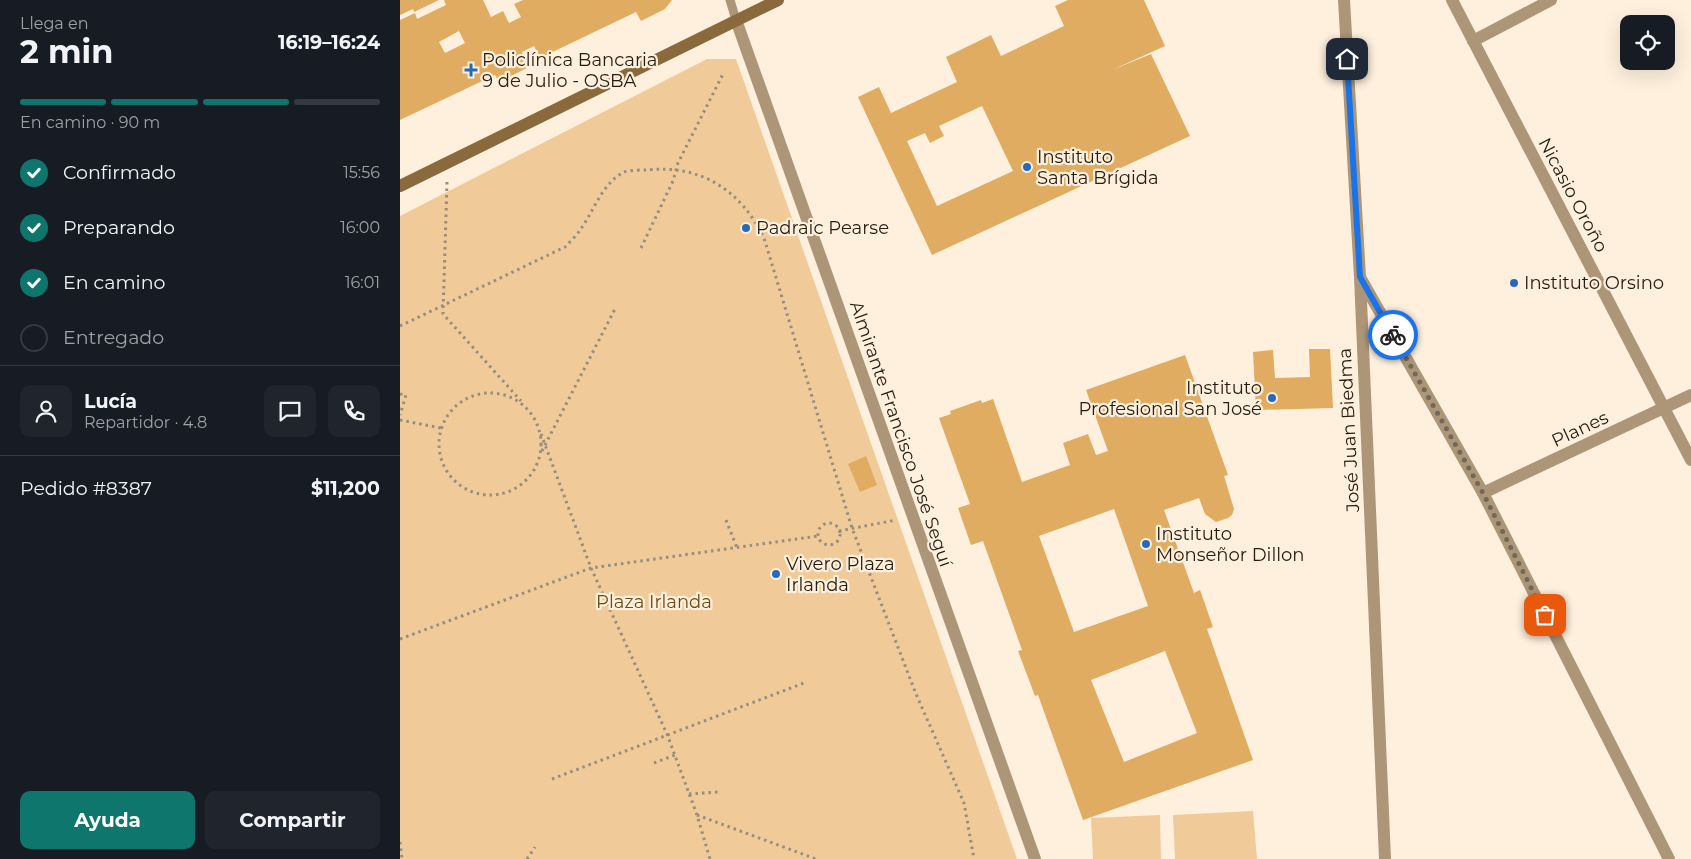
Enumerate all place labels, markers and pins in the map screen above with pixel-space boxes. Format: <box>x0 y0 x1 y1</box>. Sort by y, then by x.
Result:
pin <box>1326 38 1368 80</box>
place label: Policlínica Bancaria 9 de Julio - OSBA <box>482 49 657 92</box>
marker: Policlínica Bancaria 9 de Julio - OSBA <box>464 63 478 77</box>
place label: Instituto Santa Brígida <box>1037 146 1159 189</box>
marker: Instituto Santa Brígida <box>1021 161 1033 173</box>
place label: Padraic Pearse <box>756 217 889 239</box>
marker: Padraic Pearse <box>740 222 752 234</box>
place label: Instituto Orsino <box>1524 272 1664 294</box>
marker: Instituto Orsino <box>1508 277 1520 289</box>
place label: Instituto Profesional San José <box>1079 377 1262 420</box>
marker: Instituto Profesional San José <box>1266 392 1278 404</box>
place label: Instituto Monseñor Dillon <box>1156 523 1305 566</box>
marker: Instituto Monseñor Dillon <box>1140 538 1152 550</box>
place label: Vivero Plaza Irlanda <box>786 553 895 596</box>
marker: Vivero Plaza Irlanda <box>770 568 782 580</box>
pin <box>1524 594 1566 636</box>

